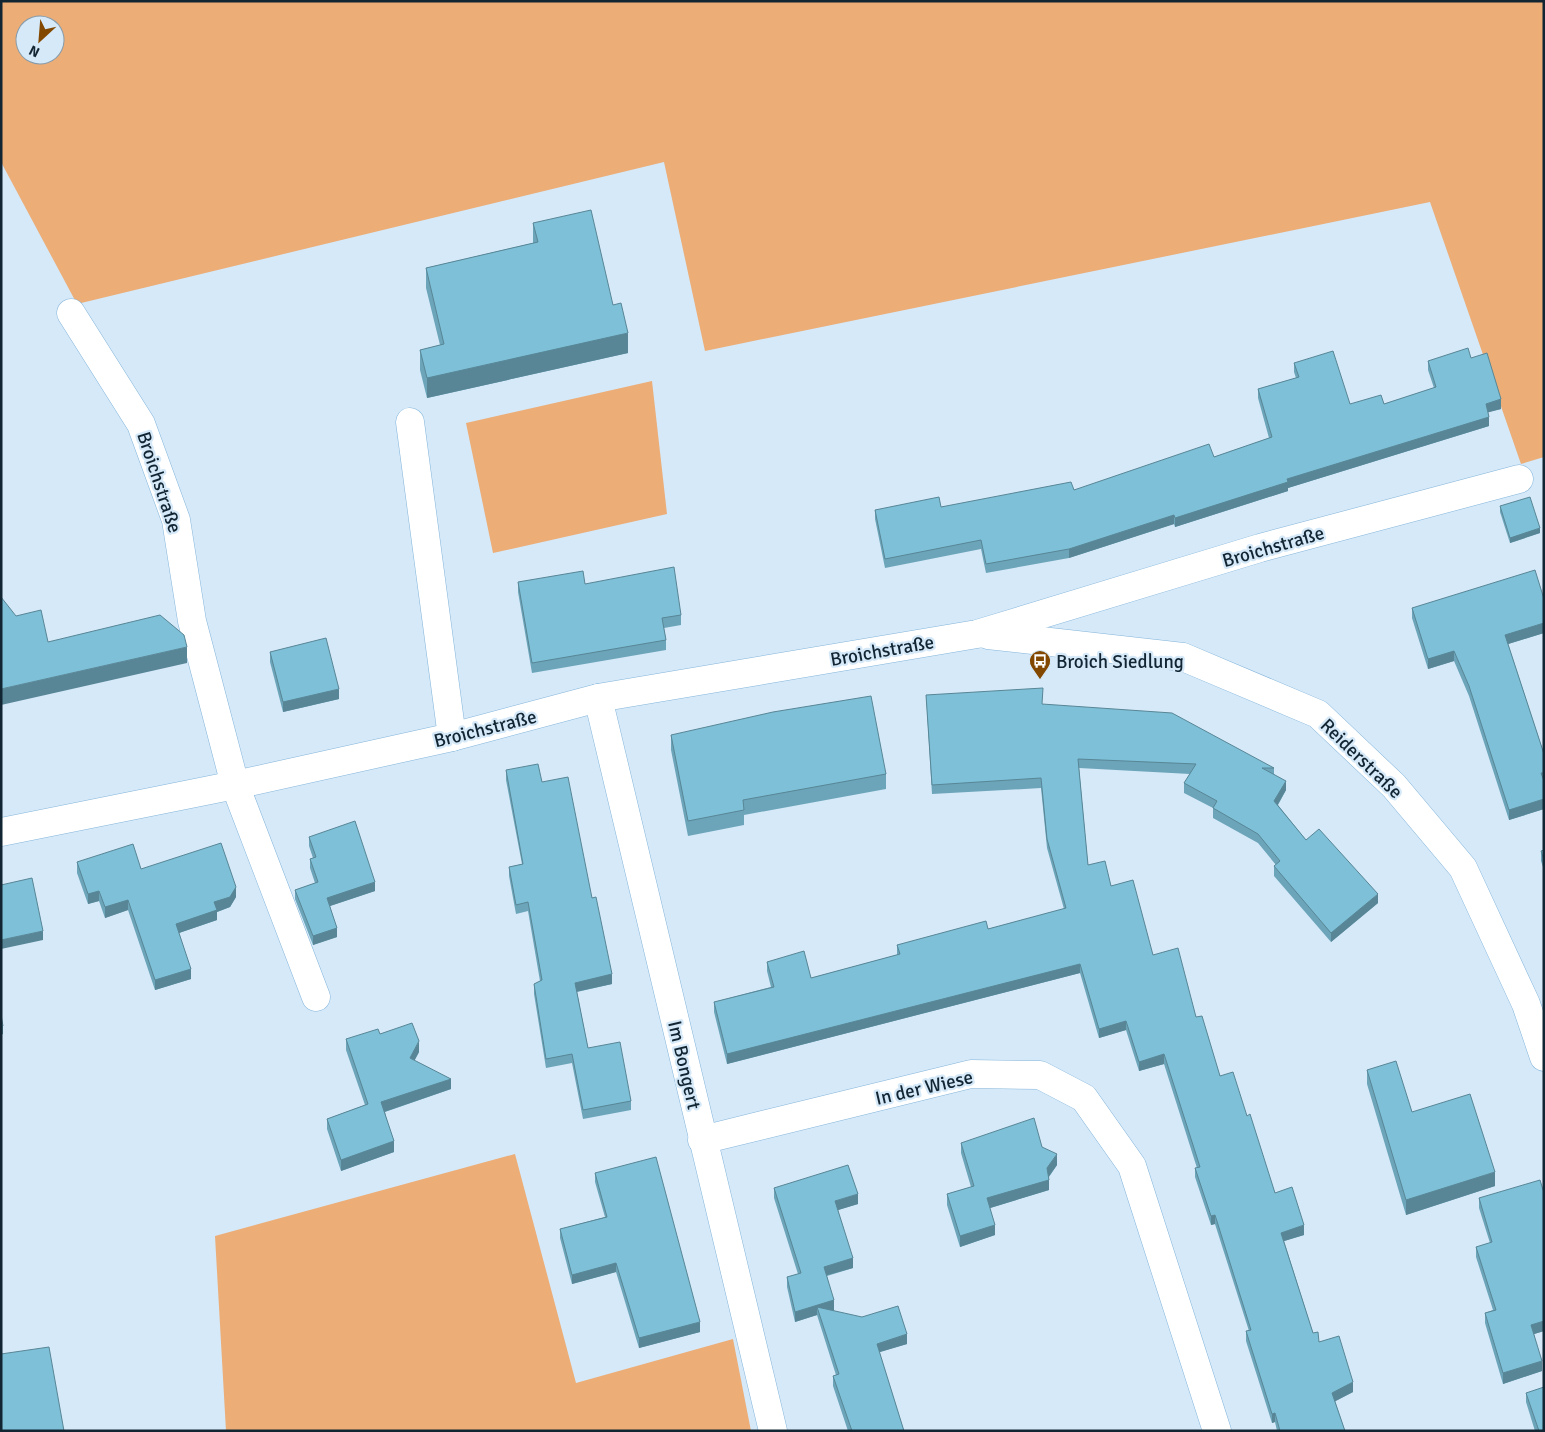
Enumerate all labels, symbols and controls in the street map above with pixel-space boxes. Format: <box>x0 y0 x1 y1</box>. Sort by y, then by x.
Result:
north arrow <box>15 15 65 65</box>
text: N <box>26 41 43 61</box>
street label: Broichstraße <box>131 429 187 536</box>
street label: Broichstraße <box>1219 521 1327 573</box>
street label: Broichstraße <box>828 630 936 672</box>
bus stop icon: Broich Siedlung <box>1028 649 1052 680</box>
place label: Broich Siedlung <box>1056 650 1184 674</box>
street label: Broichstraße <box>431 705 539 753</box>
street label: Reiderstraße <box>1315 714 1408 804</box>
street label: Im Bongert <box>662 1019 706 1112</box>
street label: In der Wiese <box>873 1065 975 1111</box>

